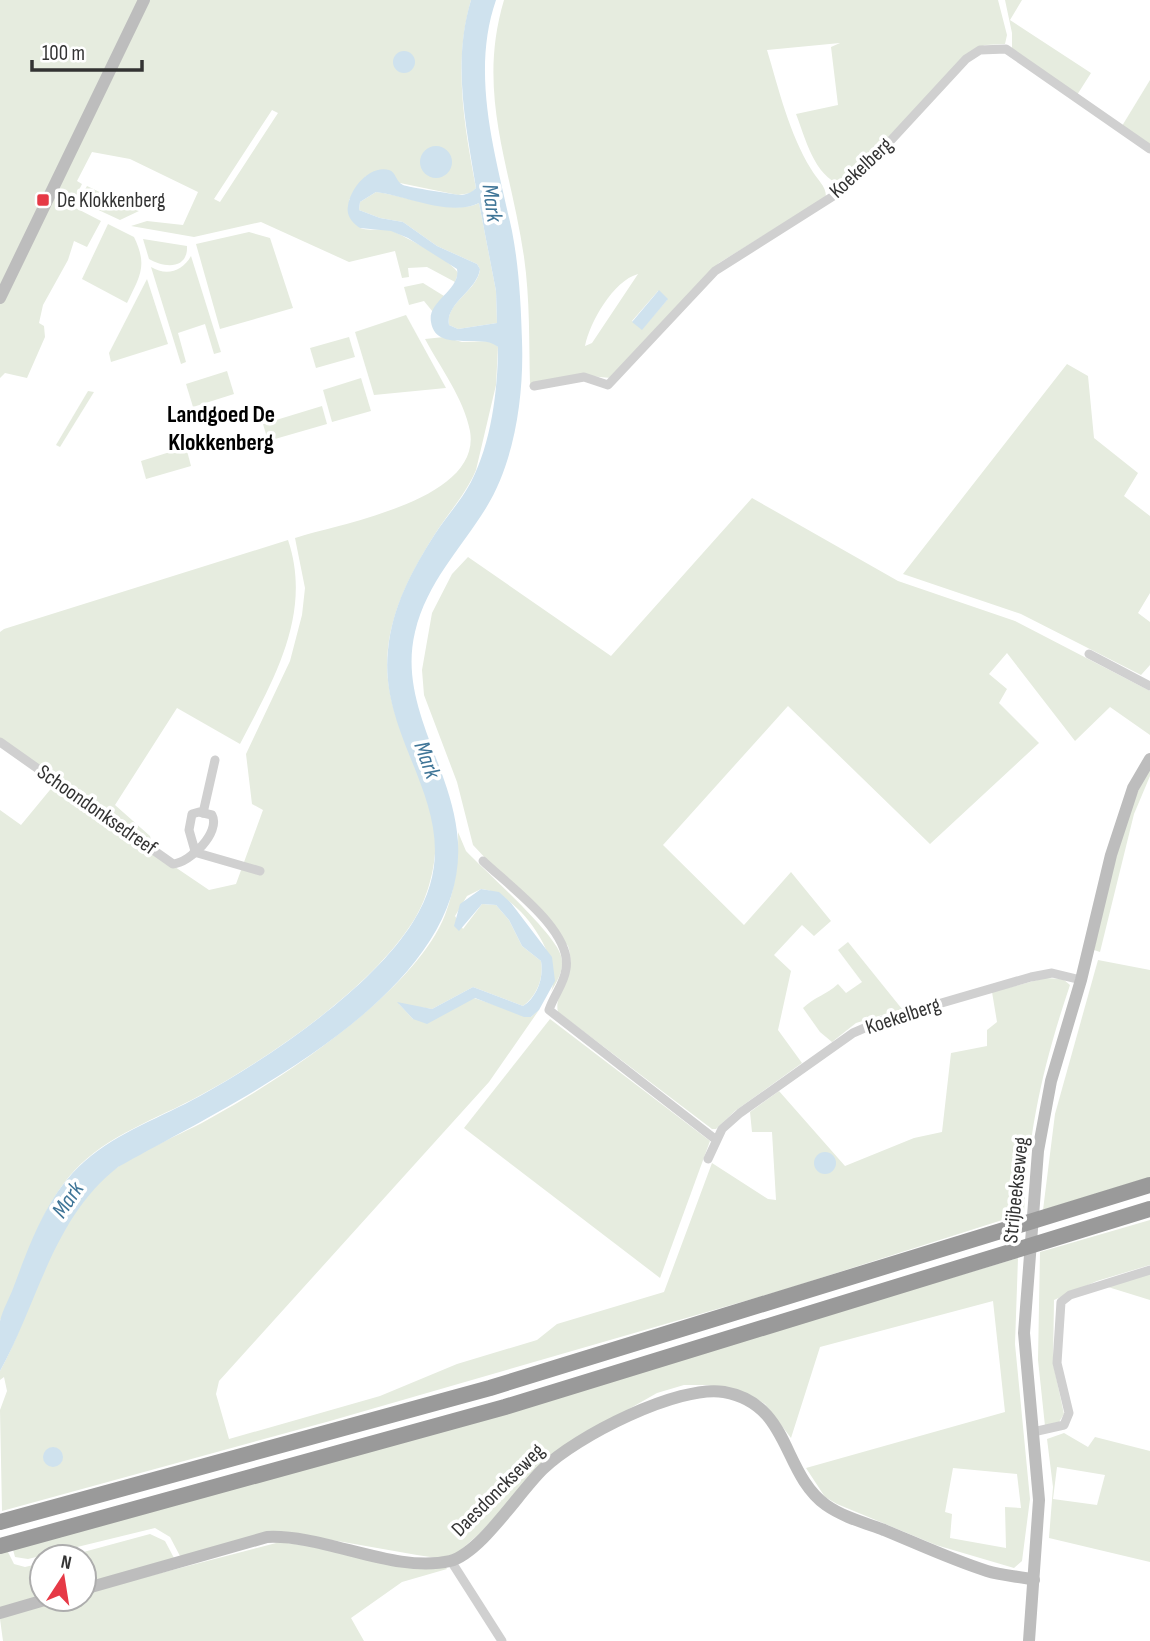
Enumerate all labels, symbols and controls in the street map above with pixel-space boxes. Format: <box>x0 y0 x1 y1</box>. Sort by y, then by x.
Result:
scale bar <box>32 28 142 72</box>
text: 100 m <box>42 41 85 66</box>
street label: Koekelberg <box>824 132 898 204</box>
water label: Mark <box>476 182 509 225</box>
place label: De Klokkenberg <box>57 188 165 213</box>
marker: De Klokkenberg <box>35 192 51 208</box>
district label: Landgoed De Klokkenberg <box>167 400 275 457</box>
water label: Mark <box>407 737 447 784</box>
street label: Schoondonksedreef <box>32 760 162 861</box>
street label: Koekelberg <box>862 992 944 1040</box>
street label: Strijbeekseweg <box>998 1136 1034 1244</box>
water label: Mark <box>46 1175 91 1223</box>
street label: Daesdonckseweg <box>446 1438 550 1542</box>
north arrow <box>28 1543 98 1613</box>
text: N <box>59 1551 74 1575</box>

